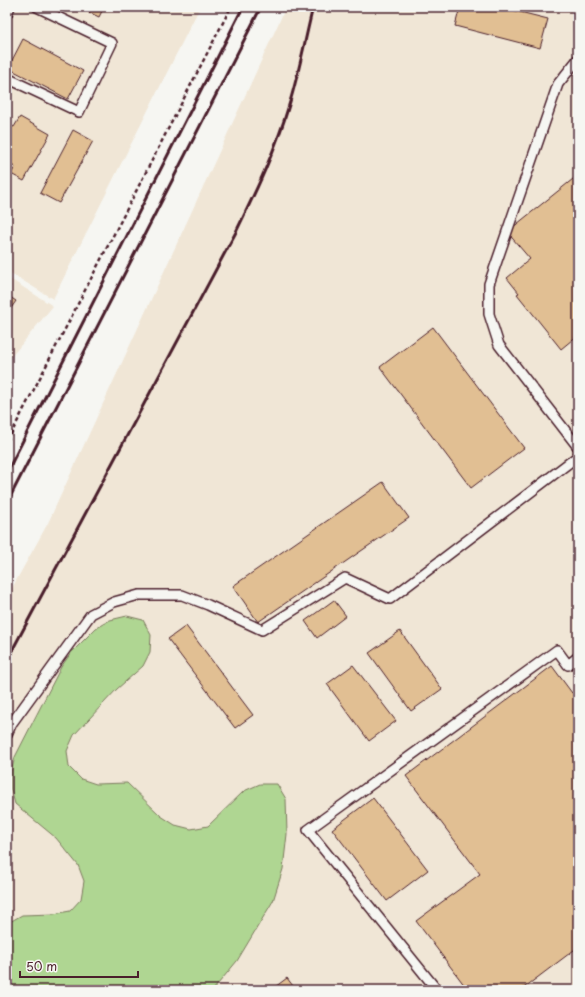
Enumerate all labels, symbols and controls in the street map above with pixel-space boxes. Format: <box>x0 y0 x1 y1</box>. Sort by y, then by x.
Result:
scale bar <box>20 953 138 979</box>
text: 50 m <box>26 957 57 975</box>

